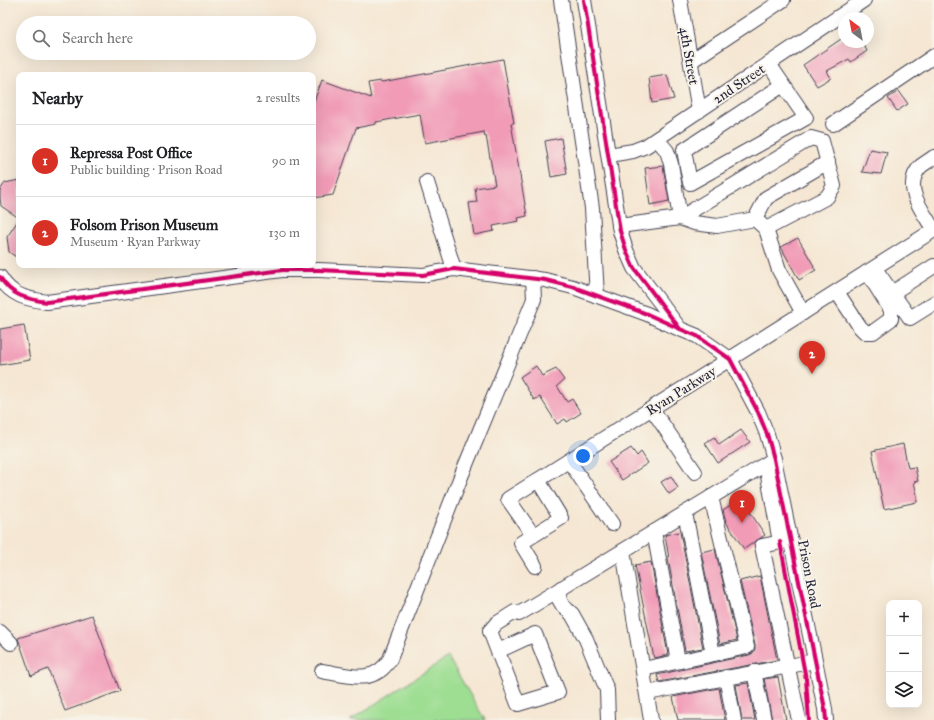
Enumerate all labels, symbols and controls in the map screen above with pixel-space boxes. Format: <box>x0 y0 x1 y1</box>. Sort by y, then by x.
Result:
north arrow <box>838 12 874 48</box>
search box <box>16 16 316 60</box>
street label: 4th Street <box>676 26 702 86</box>
icon: search <box>30 27 52 49</box>
text: Search here <box>62 29 133 47</box>
street label: 2nd Street <box>710 60 768 108</box>
text: Nearby <box>32 88 83 109</box>
text: 2 results <box>256 90 300 106</box>
text: Repressa Post Office <box>70 144 192 162</box>
text: 1 <box>42 153 48 169</box>
text: 90 m <box>272 153 300 169</box>
text: Public building · Prison Road <box>70 162 223 178</box>
text: Folsom Prison Museum <box>70 216 218 234</box>
text: 2 <box>42 225 48 241</box>
text: 130 m <box>268 225 300 241</box>
text: Museum · Ryan Parkway <box>70 234 200 250</box>
pin: 2 <box>799 341 825 374</box>
street label: Ryan Parkway <box>643 363 719 419</box>
your location <box>573 446 593 466</box>
pin: 1 <box>729 490 755 523</box>
street label: Prison Road <box>794 538 824 610</box>
map controls <box>886 600 922 708</box>
button: + <box>886 600 922 636</box>
button: − <box>886 636 922 672</box>
button: layers <box>886 672 922 708</box>

